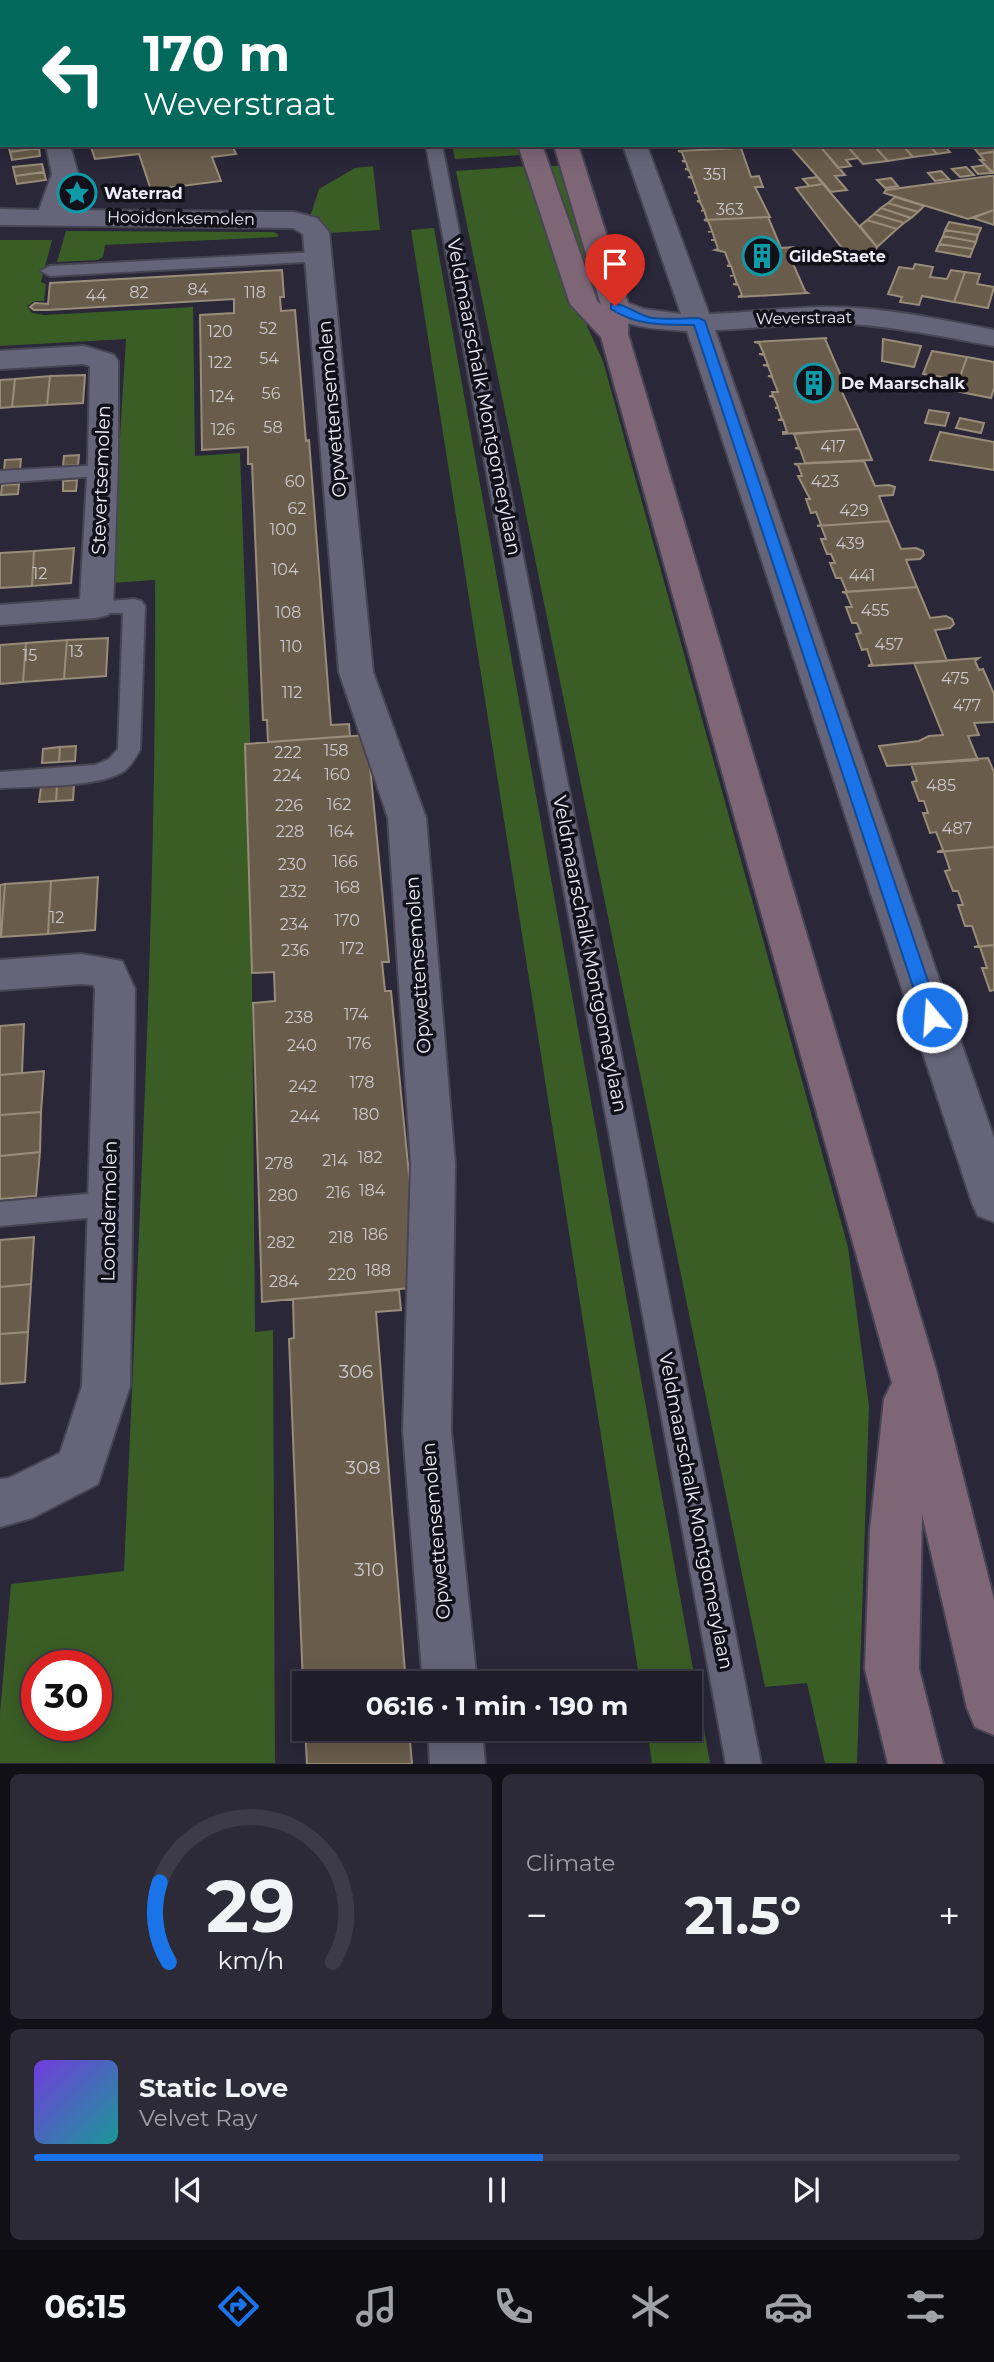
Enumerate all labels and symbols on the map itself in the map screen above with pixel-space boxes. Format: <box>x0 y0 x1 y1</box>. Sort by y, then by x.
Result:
house number: 351 <box>703 165 727 184</box>
place icon: Waterrad <box>56 172 98 214</box>
place label: Waterrad <box>104 184 183 203</box>
house number: 363 <box>716 200 744 219</box>
street label: Hooidonksemolen <box>107 207 255 229</box>
pin <box>585 234 645 306</box>
building icon: GildeStaete <box>741 235 783 277</box>
street label: Veldmaarschalk Montgomerylaan <box>442 237 526 557</box>
place label: GildeStaete <box>789 247 886 266</box>
house number: 84 <box>188 280 209 299</box>
house number: 82 <box>129 283 149 302</box>
house number: 118 <box>244 283 266 302</box>
house number: 44 <box>85 286 107 305</box>
street label: Weverstraat <box>756 308 853 328</box>
house number: 52 <box>259 319 277 338</box>
street label: Opwettensemolen <box>313 319 351 499</box>
house number: 120 <box>207 322 233 341</box>
house number: 54 <box>259 349 279 368</box>
house number: 122 <box>208 353 232 372</box>
building icon: De Maarschalk <box>793 362 835 404</box>
place label: De Maarschalk <box>841 374 965 393</box>
house number: 56 <box>262 384 281 403</box>
house number: 124 <box>209 387 235 406</box>
street label: Stevertsemolen <box>87 405 115 555</box>
house number: 58 <box>263 418 283 437</box>
house number: 126 <box>211 420 236 439</box>
house number: 417 <box>820 437 846 456</box>
house number: 60 <box>285 472 305 491</box>
house number: 423 <box>811 472 839 491</box>
house number: 62 <box>288 499 306 518</box>
house number: 429 <box>839 501 869 520</box>
house number: 100 <box>270 520 296 539</box>
house number: 439 <box>835 534 865 553</box>
house number: 104 <box>272 560 299 579</box>
house number: 12 <box>33 564 47 583</box>
house number: 441 <box>849 566 875 585</box>
house number: 455 <box>861 601 889 620</box>
house number: 108 <box>275 603 301 622</box>
house number: 457 <box>875 635 903 654</box>
house number: 110 <box>280 637 302 656</box>
house number: 13 <box>69 642 83 661</box>
house number: 15 <box>23 646 37 665</box>
house number: 475 <box>941 669 969 688</box>
house number: 112 <box>282 683 302 702</box>
house number: 477 <box>953 696 981 715</box>
house number: 158 <box>323 741 349 760</box>
house number: 222 <box>274 743 302 762</box>
house number: 160 <box>324 765 350 784</box>
house number: 224 <box>273 766 302 785</box>
house number: 485 <box>926 776 956 795</box>
street label: Veldmaarschalk Montgomerylaan <box>548 794 632 1114</box>
house number: 162 <box>327 795 351 814</box>
house number: 226 <box>275 796 303 815</box>
house number: 487 <box>942 819 972 838</box>
house number: 228 <box>276 822 304 841</box>
house number: 164 <box>328 822 354 841</box>
house number: 166 <box>332 852 358 871</box>
house number: 230 <box>278 855 306 874</box>
street label: Opwettensemolen <box>400 876 436 1054</box>
house number: 168 <box>334 878 360 897</box>
house number: 232 <box>279 882 307 901</box>
house number: 12 <box>50 908 64 927</box>
house number: 170 <box>334 911 360 930</box>
house number: 234 <box>280 915 309 934</box>
house number: 172 <box>340 939 364 958</box>
house number: 236 <box>281 941 309 960</box>
position arrow <box>895 980 969 1054</box>
house number: 174 <box>344 1005 369 1024</box>
house number: 238 <box>285 1008 313 1027</box>
house number: 176 <box>347 1034 372 1053</box>
house number: 240 <box>287 1036 317 1055</box>
house number: 178 <box>349 1073 375 1092</box>
house number: 242 <box>289 1077 317 1096</box>
house number: 180 <box>353 1105 379 1124</box>
house number: 244 <box>290 1107 320 1126</box>
street label: Loondermolen <box>96 1140 122 1282</box>
house number: 182 <box>357 1148 383 1167</box>
house number: 214 <box>322 1151 348 1170</box>
house number: 278 <box>265 1154 293 1173</box>
house number: 184 <box>359 1181 386 1200</box>
house number: 216 <box>326 1183 351 1202</box>
house number: 280 <box>268 1186 298 1205</box>
house number: 186 <box>362 1225 388 1244</box>
house number: 218 <box>328 1228 354 1247</box>
house number: 282 <box>267 1233 295 1252</box>
house number: 188 <box>365 1261 391 1280</box>
house number: 220 <box>328 1265 356 1284</box>
house number: 284 <box>269 1272 299 1291</box>
street label: Veldmaarschalk Montgomerylaan <box>654 1351 738 1671</box>
house number: 306 <box>339 1360 373 1383</box>
street label: Opwettensemolen <box>417 1441 455 1621</box>
house number: 308 <box>345 1456 381 1479</box>
house number: 310 <box>354 1558 384 1581</box>
speed limit sign: 30 <box>21 1650 112 1741</box>

